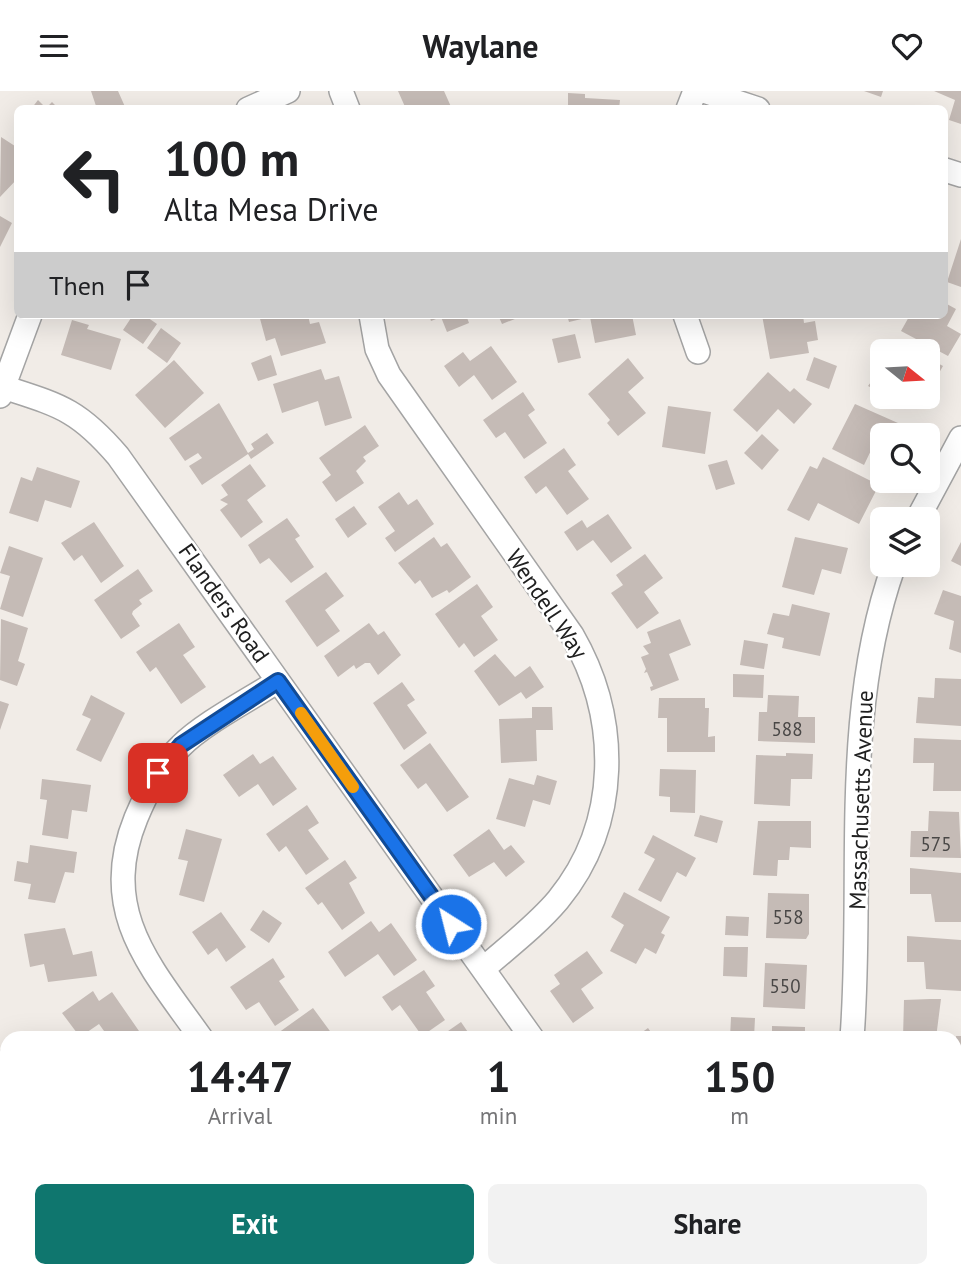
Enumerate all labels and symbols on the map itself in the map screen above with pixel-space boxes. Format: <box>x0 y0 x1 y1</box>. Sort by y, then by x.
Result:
north arrow <box>870 339 940 409</box>
street label: Flanders Road <box>173 537 276 668</box>
street label: Wendell Way <box>500 543 595 664</box>
street label: Massachusetts Avenue <box>842 690 879 910</box>
house number: 588 <box>771 717 803 741</box>
pin <box>128 743 188 803</box>
house number: 575 <box>920 832 952 856</box>
position arrow <box>414 887 488 961</box>
house number: 558 <box>772 905 804 929</box>
house number: 550 <box>769 974 801 998</box>

